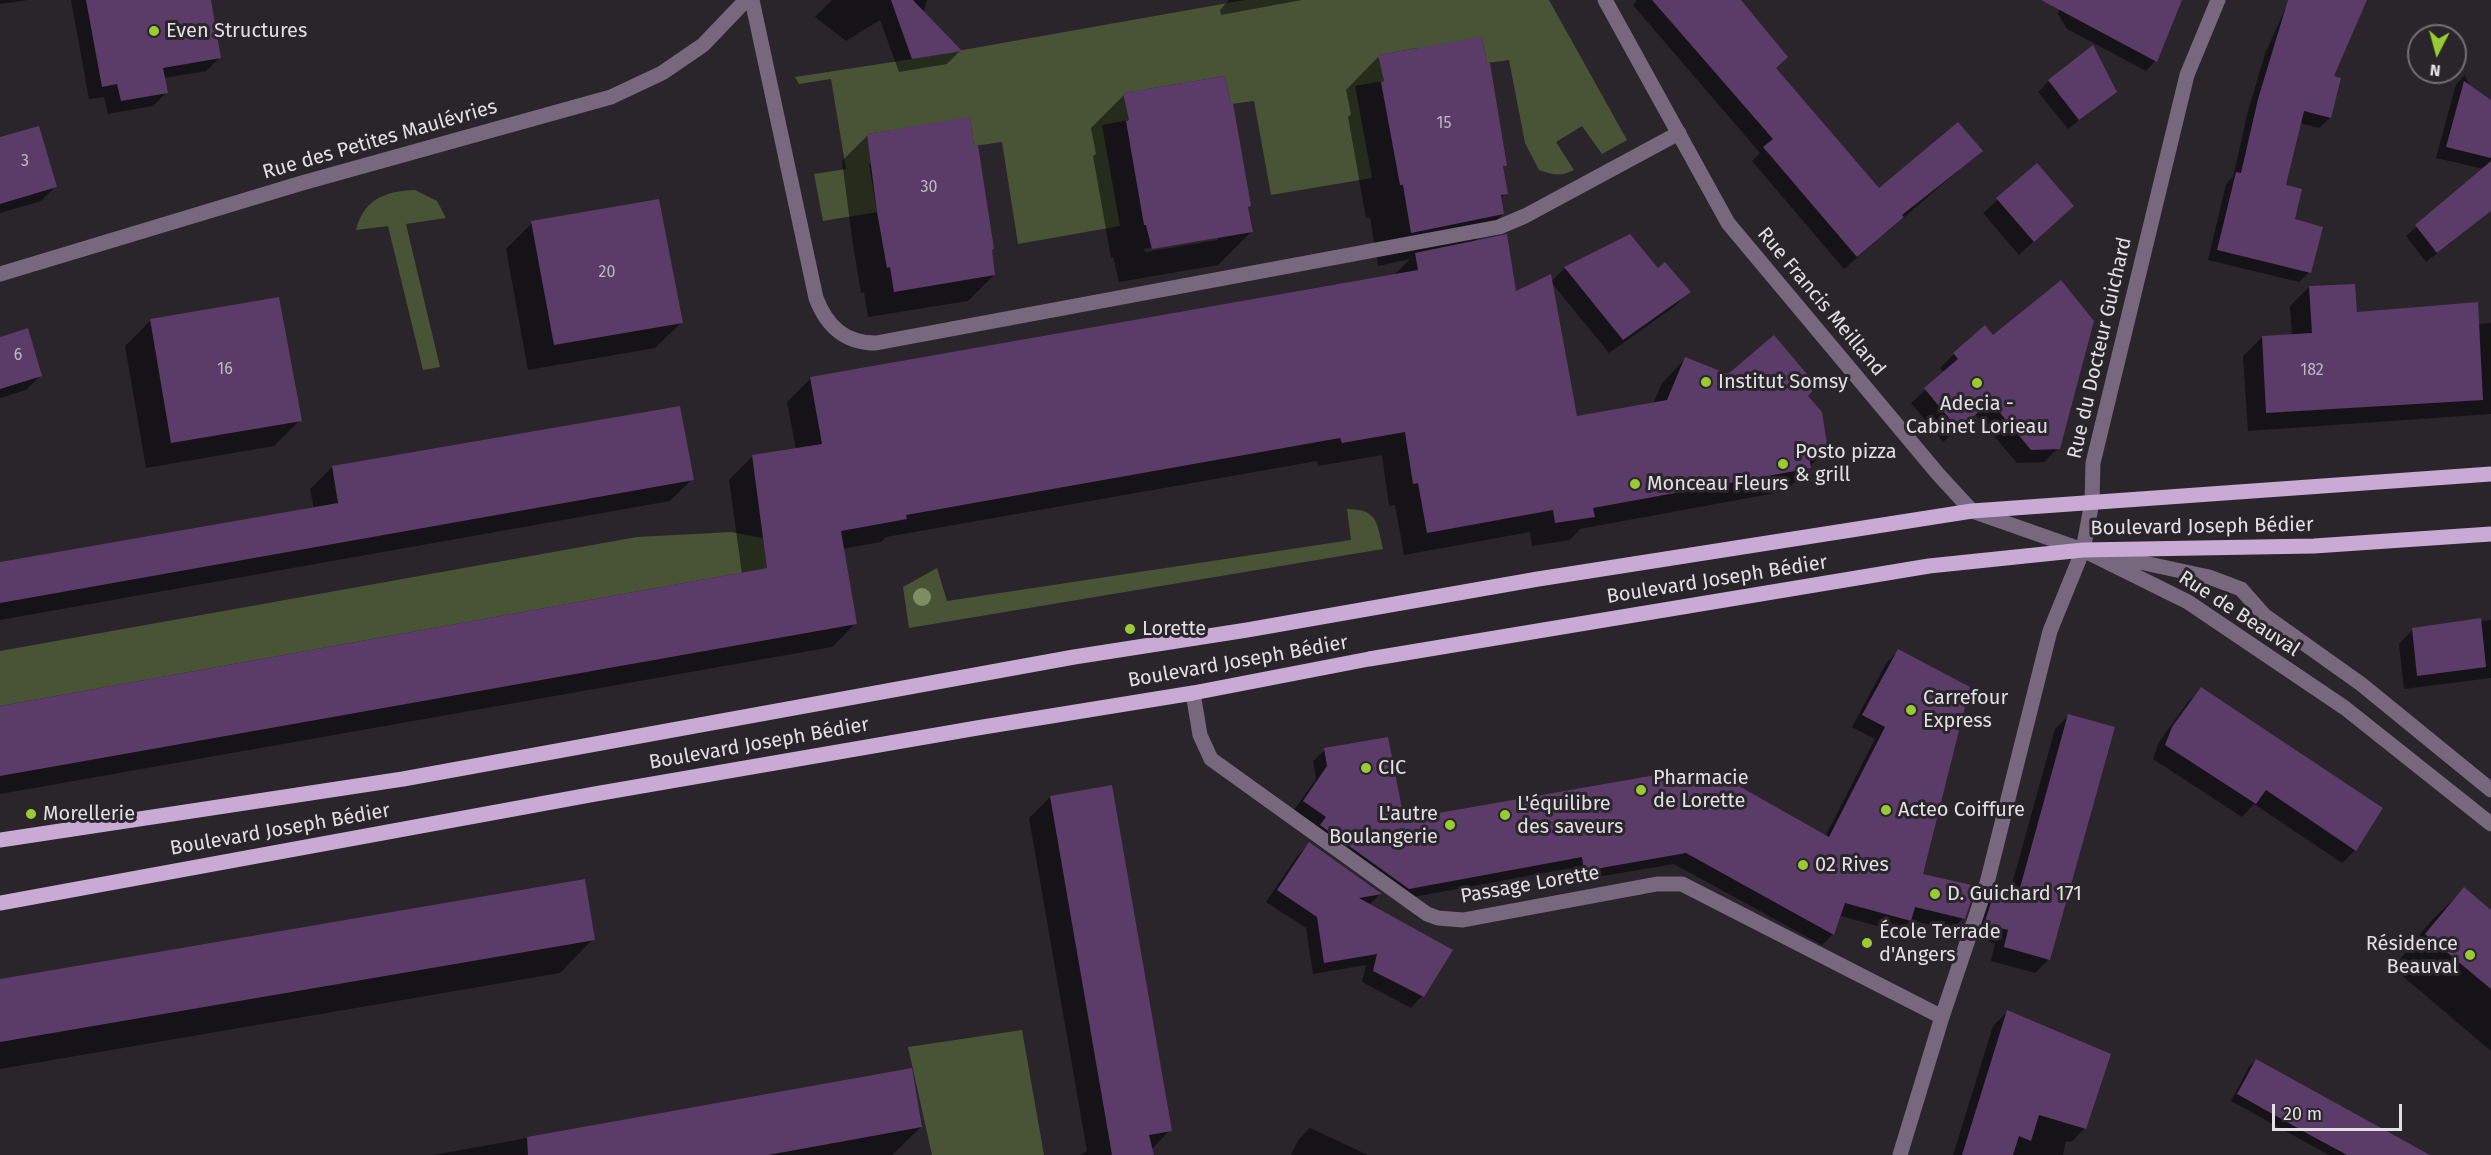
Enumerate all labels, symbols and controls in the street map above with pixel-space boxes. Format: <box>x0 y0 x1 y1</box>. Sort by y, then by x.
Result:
place label: Even Structures <box>166 19 307 43</box>
marker: Even Structures <box>147 24 161 38</box>
north arrow <box>2407 24 2467 84</box>
text: N <box>2429 60 2442 80</box>
street label: Rue des Petites Maulévries <box>260 95 500 185</box>
house number: 15 <box>1437 114 1451 134</box>
house number: 3 <box>21 152 29 172</box>
house number: 30 <box>921 178 937 198</box>
street label: Rue Francis Meilland <box>1752 223 1890 381</box>
street label: Rue du Docteur Guichard <box>2063 235 2137 461</box>
house number: 20 <box>599 263 615 283</box>
house number: 6 <box>14 346 22 366</box>
house number: 16 <box>217 360 233 380</box>
house number: 182 <box>2300 361 2324 381</box>
place label: Institut Somsy <box>1718 370 1848 394</box>
marker: Institut Somsy <box>1699 375 1713 389</box>
marker: Adecia - Cabinet Lorieau <box>1970 376 1984 390</box>
place label: Adecia - Cabinet Lorieau <box>1906 392 2048 439</box>
place label: Posto pizza & grill <box>1795 440 1897 487</box>
marker: Posto pizza & grill <box>1776 457 1790 471</box>
place label: Monceau Fleurs <box>1647 472 1788 496</box>
marker: Monceau Fleurs <box>1628 477 1642 491</box>
street label: Boulevard Joseph Bédier <box>2090 513 2314 541</box>
street label: Boulevard Joseph Bédier <box>1605 551 1829 609</box>
street label: Rue de Beauval <box>2174 566 2304 662</box>
place label: Lorette <box>1142 617 1206 641</box>
marker: Lorette <box>1123 622 1137 636</box>
street label: Boulevard Joseph Bédier <box>1126 631 1350 693</box>
place label: Carrefour Express <box>1923 686 2008 733</box>
marker: Carrefour Express <box>1904 703 1918 717</box>
street label: Boulevard Joseph Bédier <box>647 713 871 775</box>
place label: CIC <box>1378 756 1406 780</box>
marker: CIC <box>1359 761 1373 775</box>
place label: Pharmacie de Lorette <box>1653 766 1749 813</box>
marker: Pharmacie de Lorette <box>1634 783 1648 797</box>
place label: L'équilibre des saveurs <box>1517 792 1623 839</box>
place label: Acteo Coiffure <box>1898 798 2025 822</box>
street label: Boulevard Joseph Bédier <box>168 799 392 861</box>
place label: Morellerie <box>43 802 135 826</box>
place label: L'autre Boulangerie <box>1329 802 1438 849</box>
marker: Acteo Coiffure <box>1879 803 1893 817</box>
marker: Morellerie <box>24 807 38 821</box>
marker: L'équilibre des saveurs <box>1498 808 1512 822</box>
marker: L'autre Boulangerie <box>1443 818 1457 832</box>
place label: 02 Rives <box>1815 853 1889 877</box>
marker: 02 Rives <box>1796 858 1810 872</box>
street label: Passage Lorette <box>1459 861 1601 909</box>
place label: D. Guichard 171 <box>1947 882 2082 906</box>
marker: D. Guichard 171 <box>1928 887 1942 901</box>
place label: École Terrade d'Angers <box>1879 920 2001 967</box>
place label: Résidence Beauval <box>2366 932 2458 979</box>
marker: École Terrade d'Angers <box>1860 936 1874 950</box>
marker: Résidence Beauval <box>2463 948 2477 962</box>
scale bar <box>2275 1092 2406 1130</box>
text: 20 m <box>2283 1103 2322 1125</box>

